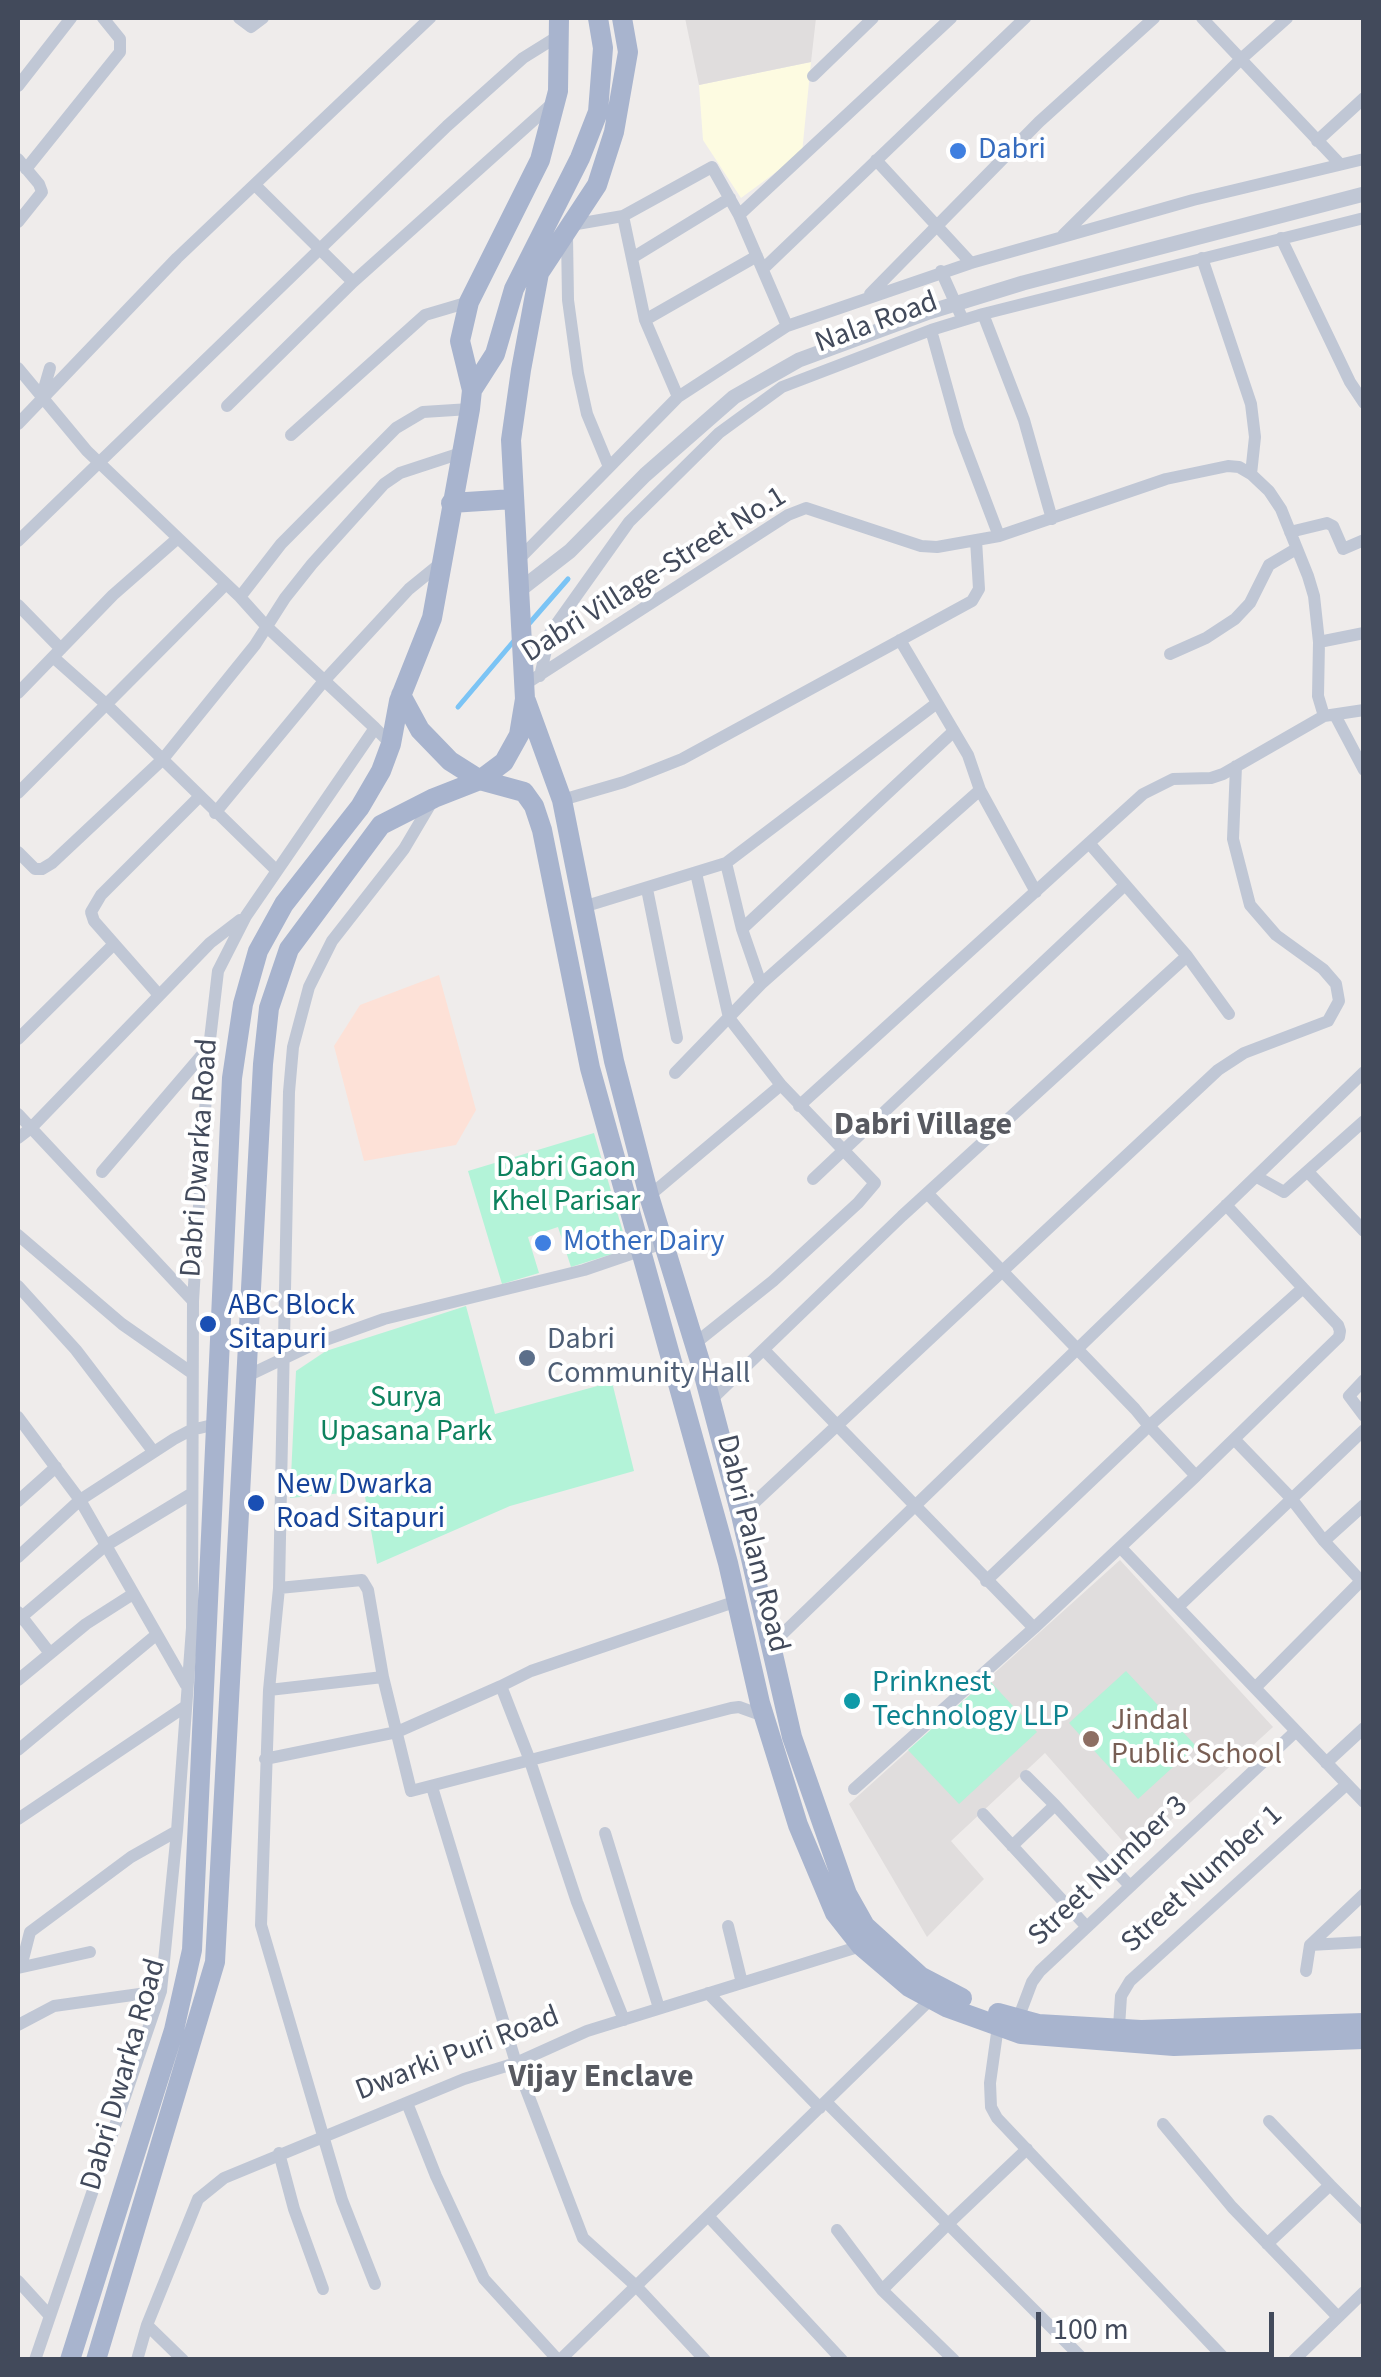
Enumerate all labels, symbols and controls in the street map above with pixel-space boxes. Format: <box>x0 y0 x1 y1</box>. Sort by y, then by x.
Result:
place label: Dabri <box>978 133 1046 169</box>
marker: Dabri <box>947 140 969 162</box>
street label: Nala Road <box>811 285 943 363</box>
street label: Dabri Village-Street No.1 <box>516 480 794 672</box>
street label: Dabri Dwarka Road <box>175 1037 227 1279</box>
district label: Dabri Village <box>834 1108 1012 1146</box>
park label: Dabri Gaon Khel Parisar <box>492 1151 640 1222</box>
place label: Mother Dairy <box>563 1225 724 1261</box>
marker: Mother Dairy <box>532 1232 554 1254</box>
place label: ABC Block Sitapuri <box>228 1289 355 1360</box>
marker: ABC Block Sitapuri <box>197 1313 219 1335</box>
place label: Dabri Community Hall <box>547 1323 750 1394</box>
marker: Dabri Community Hall <box>516 1347 538 1369</box>
park label: Surya Upasana Park <box>320 1381 492 1452</box>
street label: Dabri Palam Road <box>707 1432 795 1656</box>
place label: New Dwarka Road Sitapuri <box>276 1468 445 1538</box>
marker: New Dwarka Road Sitapuri <box>245 1492 267 1514</box>
place label: Prinknest Technology LLP <box>872 1666 1069 1736</box>
marker: Prinknest Technology LLP <box>841 1690 863 1712</box>
place label: Jindal Public School <box>1111 1704 1282 1774</box>
marker: Jindal Public School <box>1080 1728 1102 1750</box>
street label: Street Number 3 <box>1022 1789 1196 1955</box>
street label: Street Number 1 <box>1115 1798 1291 1962</box>
street label: Dabri Dwarka Road <box>75 1955 175 2195</box>
street label: Dwarki Puri Road <box>351 2000 565 2110</box>
district label: Vijay Enclave <box>508 2060 694 2098</box>
scale bar <box>1041 2292 1278 2354</box>
text: 100 m <box>1053 2308 1129 2351</box>

